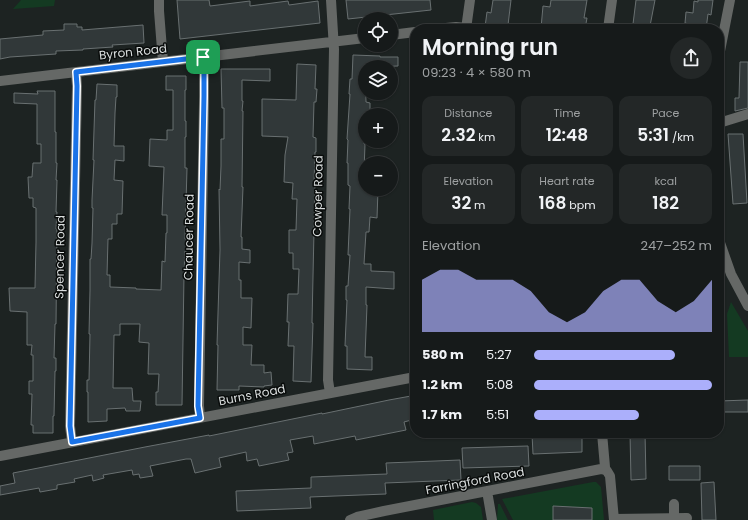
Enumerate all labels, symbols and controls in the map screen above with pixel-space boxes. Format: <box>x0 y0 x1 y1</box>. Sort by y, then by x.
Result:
map controls <box>358 12 398 196</box>
button: locate <box>358 12 398 52</box>
text: Morning run <box>422 32 558 63</box>
button: share <box>670 37 712 79</box>
street label: Byron Road <box>98 39 168 64</box>
pin <box>186 40 220 74</box>
icon: arrive <box>192 46 214 68</box>
button: layers <box>358 60 398 100</box>
text: 09:23 · 4 × 580 m <box>422 63 531 82</box>
text: Distance <box>444 105 492 121</box>
text: Time <box>554 105 580 121</box>
text: Pace <box>652 105 679 121</box>
button: + <box>358 108 398 148</box>
text: 2.32 <box>441 123 475 147</box>
text: 12:48 <box>546 123 588 147</box>
text: 5:31 <box>637 123 669 147</box>
text: km <box>475 129 495 145</box>
text: /km <box>669 129 694 145</box>
street label: Cowper Road <box>308 155 327 237</box>
button: − <box>358 156 398 196</box>
text: Elevation <box>444 173 493 189</box>
text: Heart rate <box>539 173 595 189</box>
text: kcal <box>654 173 677 189</box>
text: 32 <box>451 191 471 215</box>
text: 168 <box>538 191 566 215</box>
text: 182 <box>652 191 679 215</box>
street label: Chaucer Road <box>179 194 198 280</box>
text: m <box>471 197 485 213</box>
text: bpm <box>566 197 596 213</box>
street label: Spencer Road <box>50 215 69 299</box>
text: Elevation <box>422 236 481 255</box>
text: 247–252 m <box>640 236 712 255</box>
text: 580 m <box>422 345 464 364</box>
text: 5:27 <box>486 345 512 364</box>
text: 1.2 km <box>422 375 463 394</box>
text: 5:08 <box>486 375 513 394</box>
street label: Burns Road <box>217 380 287 409</box>
text: 1.7 km <box>422 405 462 424</box>
text: 5:51 <box>486 405 509 424</box>
street label: Farringford Road <box>424 463 526 498</box>

